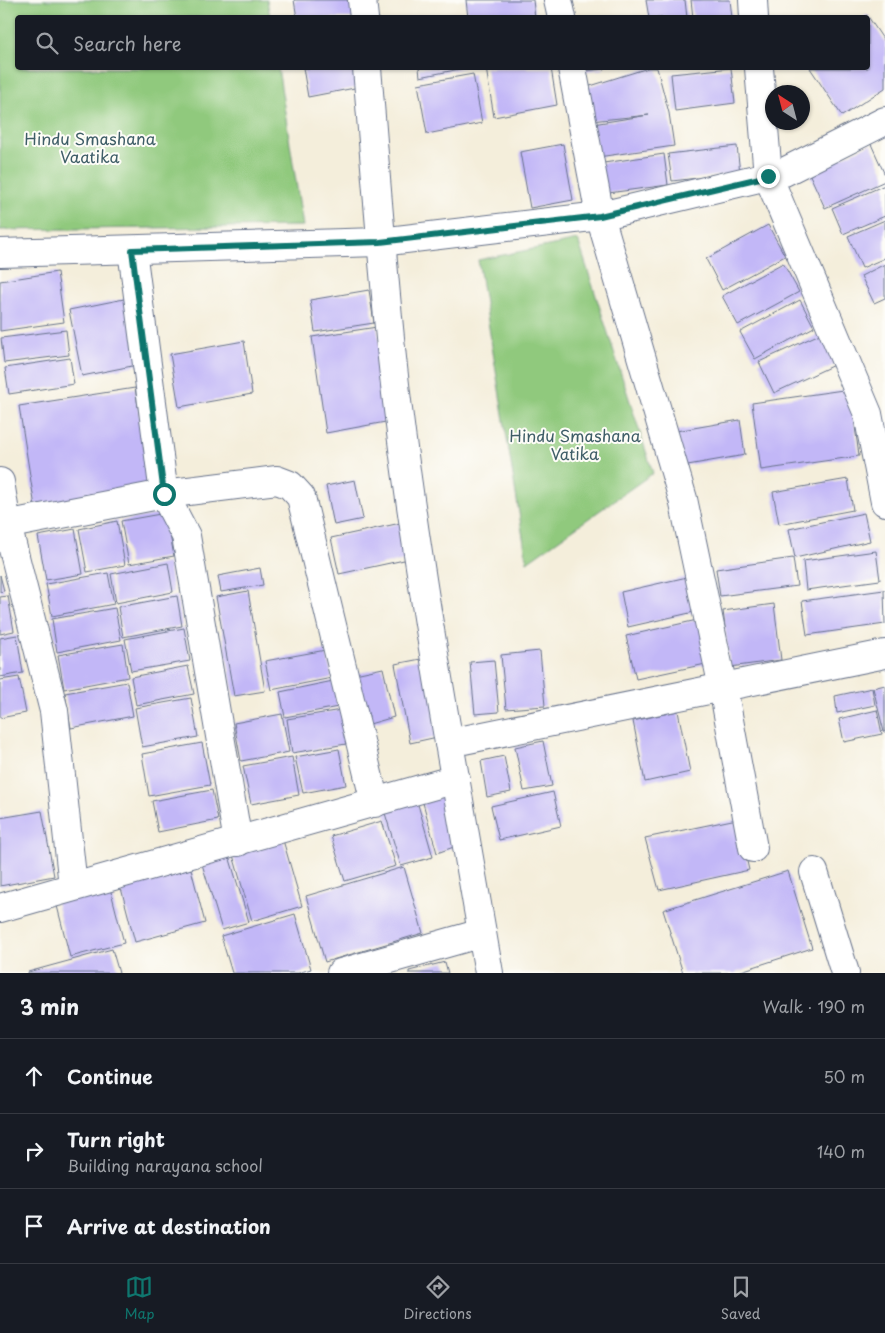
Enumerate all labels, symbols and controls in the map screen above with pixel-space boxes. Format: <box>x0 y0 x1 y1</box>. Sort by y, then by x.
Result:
search box <box>15 15 870 70</box>
icon: search <box>33 29 61 57</box>
text: Search here <box>73 29 182 57</box>
north arrow <box>765 85 810 130</box>
park label: Hindu Smashana Vaatika <box>24 126 156 168</box>
route end <box>757 165 780 188</box>
park label: Hindu Smashana Vatika <box>509 423 641 465</box>
route start <box>153 483 176 506</box>
text: 3 min <box>20 990 79 1022</box>
text: Walk · 190 m <box>763 994 865 1018</box>
icon: ahead <box>20 1062 48 1090</box>
text: Continue <box>67 1062 153 1090</box>
text: 50 m <box>824 1064 865 1088</box>
text: Turn right <box>67 1125 165 1153</box>
icon: right <box>20 1137 48 1165</box>
text: 140 m <box>817 1139 865 1163</box>
text: Building narayana school <box>67 1153 263 1177</box>
icon: arrive <box>20 1212 48 1240</box>
text: Arrive at destination <box>67 1212 271 1240</box>
tab: Map <box>125 1273 154 1324</box>
tab: Directions <box>404 1273 472 1324</box>
tab: Saved <box>721 1273 760 1324</box>

